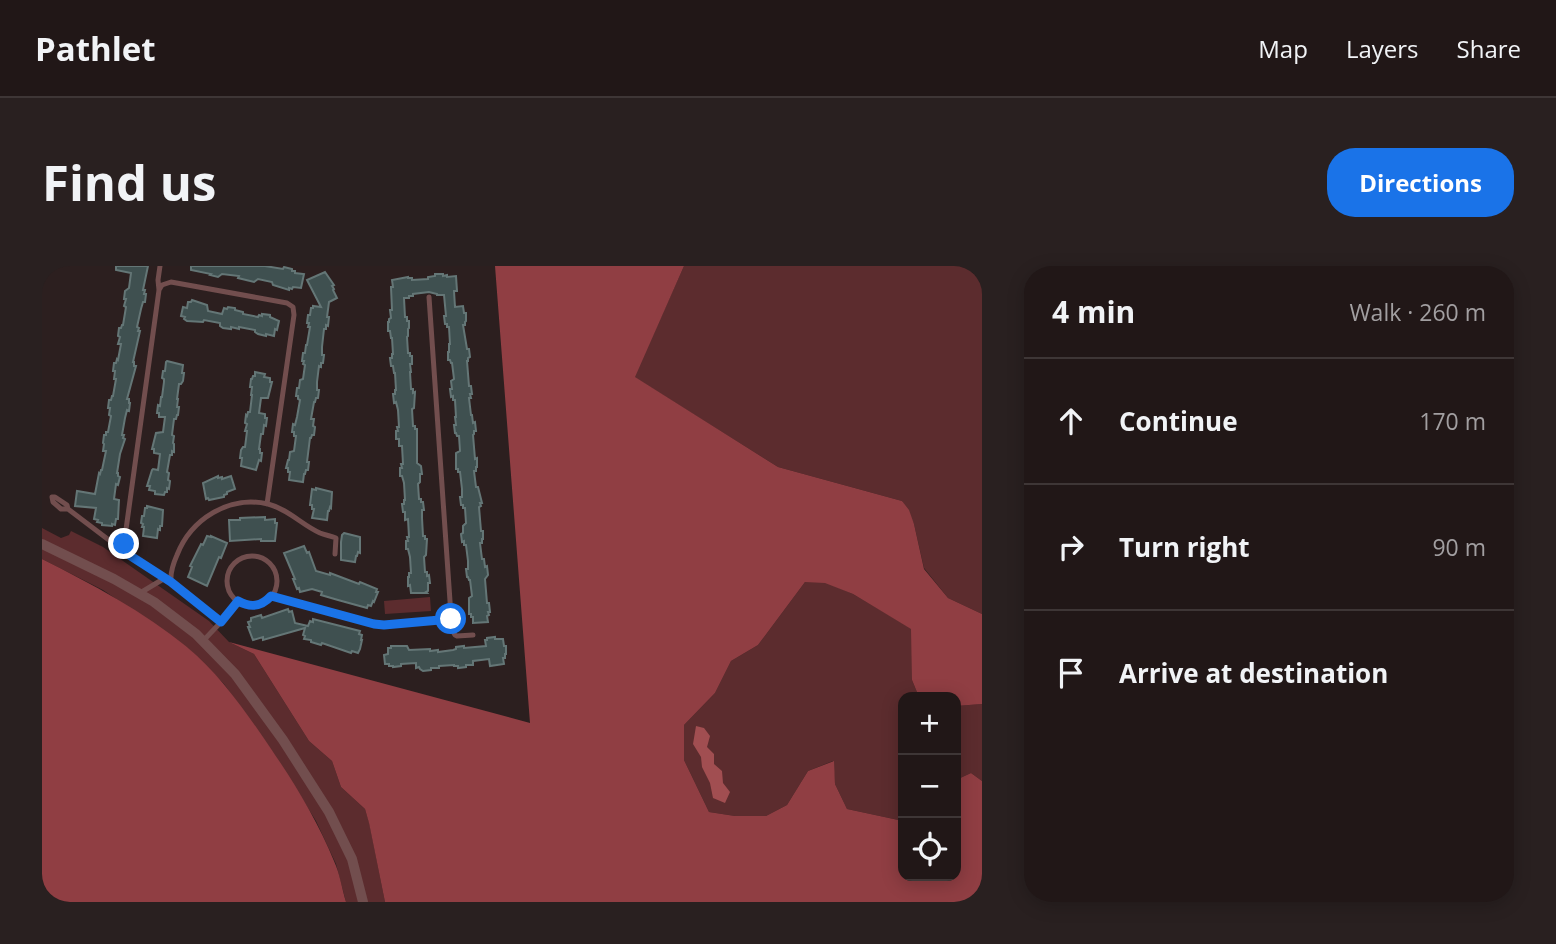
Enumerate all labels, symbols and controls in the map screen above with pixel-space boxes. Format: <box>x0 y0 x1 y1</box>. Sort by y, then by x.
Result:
text: Pathlet <box>35 26 156 71</box>
text: Map <box>1258 32 1308 65</box>
text: Layers <box>1346 32 1419 65</box>
text: Share <box>1457 32 1521 65</box>
button: Directions <box>1327 148 1514 217</box>
text: Find us <box>42 149 216 215</box>
text: 4 min <box>1052 291 1135 332</box>
text: Walk · 260 m <box>1349 296 1486 328</box>
icon: ahead <box>1052 402 1090 440</box>
text: Continue <box>1119 403 1238 439</box>
text: 170 m <box>1419 405 1486 437</box>
route end <box>108 528 139 559</box>
icon: right <box>1052 528 1090 566</box>
text: Turn right <box>1119 529 1250 565</box>
text: 90 m <box>1432 531 1486 563</box>
route start <box>435 603 466 634</box>
icon: arrive <box>1052 654 1090 692</box>
text: Arrive at destination <box>1119 655 1388 691</box>
map controls <box>898 692 961 881</box>
button: + <box>898 692 961 755</box>
button: − <box>898 755 961 818</box>
button: locate <box>898 818 961 881</box>

